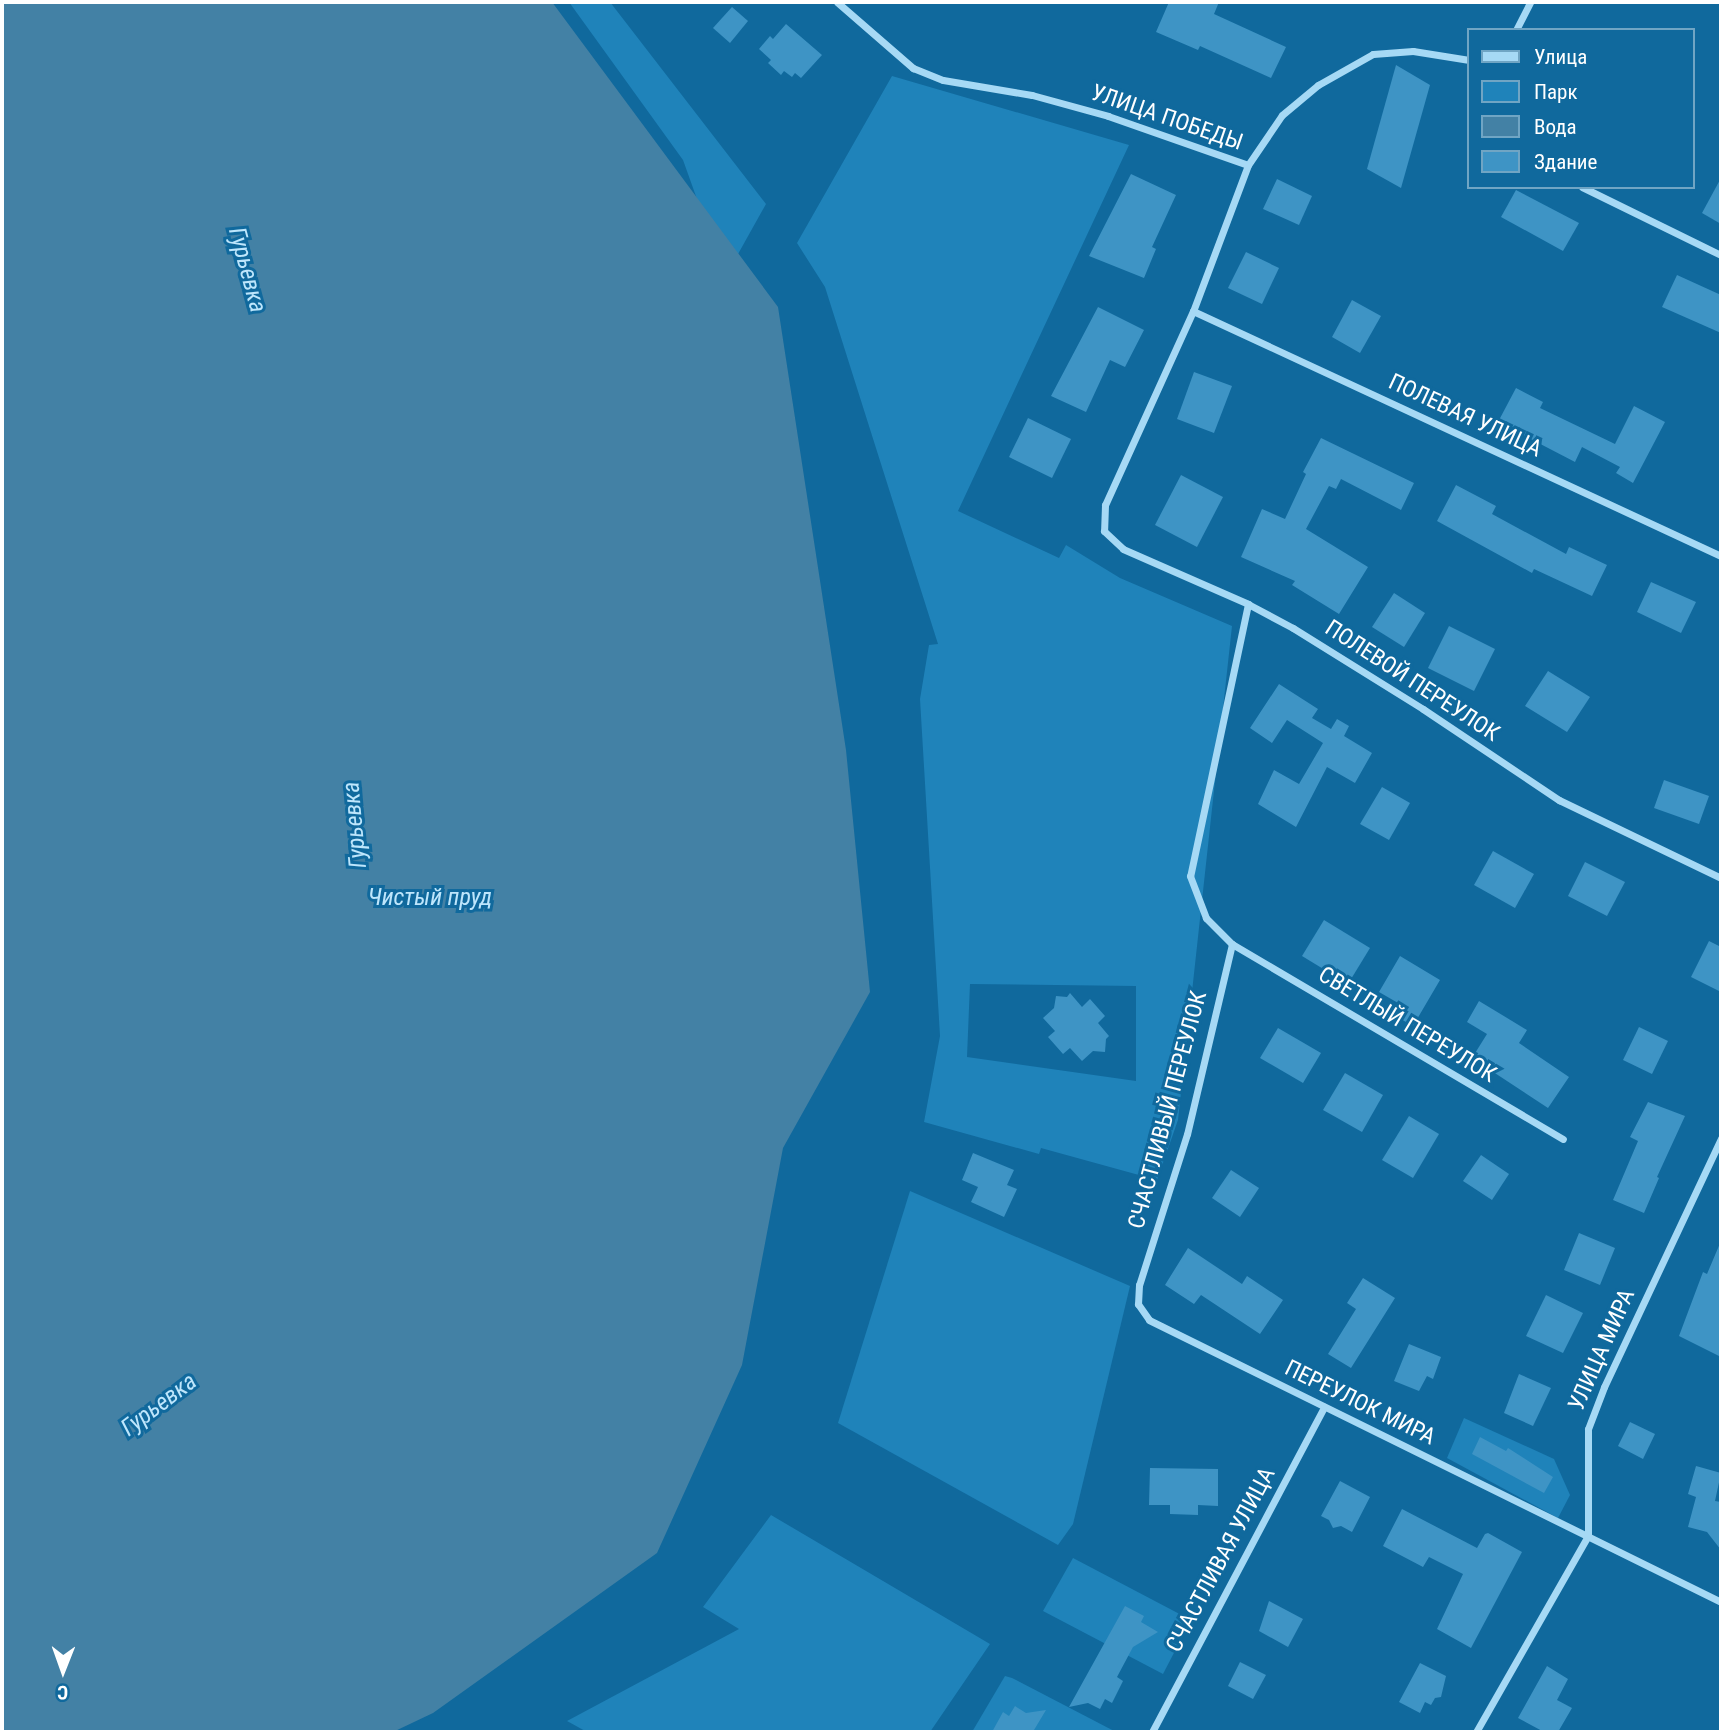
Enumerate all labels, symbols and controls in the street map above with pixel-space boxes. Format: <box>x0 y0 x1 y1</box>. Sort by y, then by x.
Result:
legend <box>1468 28 1695 189</box>
text: Улица <box>1534 45 1587 69</box>
street label: УЛИЦА ПОБЕДЫ <box>1088 79 1246 157</box>
text: Парк <box>1534 80 1578 104</box>
text: Вода <box>1534 115 1577 139</box>
text: Здание <box>1534 150 1597 174</box>
water label: Гурьевка <box>222 224 272 316</box>
street label: ПОЛЕВАЯ УЛИЦА <box>1384 368 1546 464</box>
street label: ПОЛЕВОЙ ПЕРЕУЛОК <box>1320 614 1504 748</box>
water label: Гурьевка <box>337 780 373 870</box>
water label: Чистый пруд <box>368 884 492 912</box>
street label: СВЕТЛЫЙ ПЕРЕУЛОК <box>1313 961 1501 1089</box>
street label: СЧАСТЛИВЫЙ ПЕРЕУЛОК <box>1123 988 1213 1232</box>
street label: УЛИЦА МИРА <box>1563 1285 1641 1415</box>
street label: ПЕРЕУЛОК МИРА <box>1280 1355 1440 1451</box>
water label: Гурьевка <box>116 1367 202 1443</box>
street label: СЧАСТЛИВАЯ УЛИЦА <box>1161 1463 1281 1657</box>
north arrow <box>28 1636 98 1706</box>
text: С <box>57 1681 68 1704</box>

